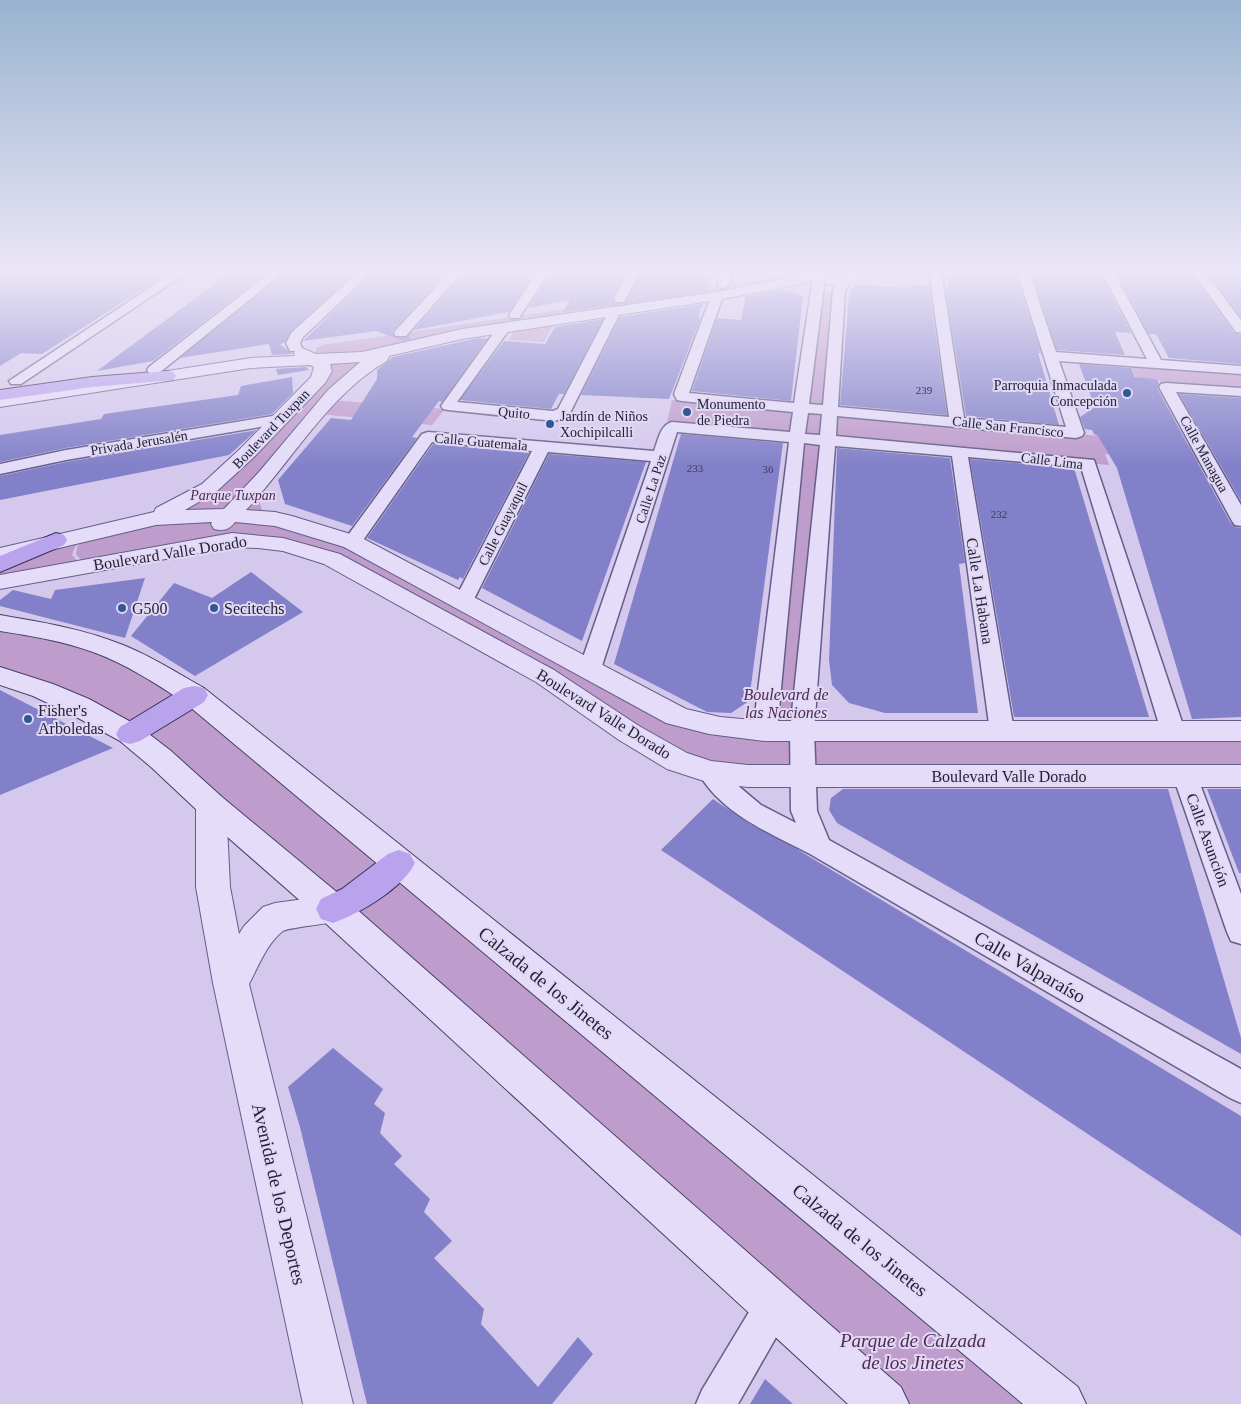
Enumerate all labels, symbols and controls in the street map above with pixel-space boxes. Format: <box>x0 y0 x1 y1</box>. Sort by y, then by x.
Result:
place label: Parroquia Inmaculada Concepción <box>994 378 1118 409</box>
house number: 239 <box>916 384 933 396</box>
street label: Boulevard Tuxpan <box>230 386 312 472</box>
marker: Parroquia Inmaculada Concepción <box>1121 387 1133 399</box>
place label: Monumento de Piedra <box>697 397 765 428</box>
street label: Quito <box>497 404 531 422</box>
marker: Monumento de Piedra <box>681 406 693 418</box>
place label: Jardín de Niños Xochipilcalli <box>560 409 648 440</box>
street label: Calle Managua <box>1177 413 1232 496</box>
street label: Calle San Francisco <box>952 414 1064 440</box>
marker: Jardín de Niños Xochipilcalli <box>544 418 556 430</box>
street label: Privada Jerusalén <box>89 428 189 458</box>
street label: Calle Guatemala <box>434 430 529 454</box>
street label: Calle Lima <box>1020 450 1085 472</box>
street label: Calle La Paz <box>633 453 669 525</box>
house number: 233 <box>687 462 704 474</box>
house number: 36 <box>763 463 774 475</box>
street label: Calle Guayaquil <box>476 480 530 568</box>
park label: Parque Tuxpan <box>189 488 276 503</box>
house number: 232 <box>991 508 1007 520</box>
street label: Boulevard Valle Dorado <box>92 532 248 574</box>
street label: Calle La Habana <box>963 537 997 645</box>
place label: G500 <box>132 600 168 617</box>
place label: Secitechs <box>224 600 284 617</box>
marker: G500 <box>116 602 128 614</box>
marker: Secitechs <box>208 602 220 614</box>
street label: Boulevard Valle Dorado <box>534 666 674 762</box>
park label: Boulevard de las Naciones <box>743 686 829 721</box>
place label: Fisher's Arboledas <box>38 702 104 737</box>
marker: Fisher's Arboledas <box>22 713 34 725</box>
street label: Boulevard Valle Dorado <box>931 768 1087 785</box>
street label: Calle Asunción <box>1183 791 1233 889</box>
street label: Calzada de los Jinetes <box>474 922 618 1044</box>
street label: Calle Valparaíso <box>971 927 1089 1007</box>
street label: Avenida de los Deportes <box>248 1101 310 1287</box>
street label: Calzada de los Jinetes <box>788 1179 932 1301</box>
park label: Parque de Calzada de los Jinetes <box>839 1330 986 1373</box>

